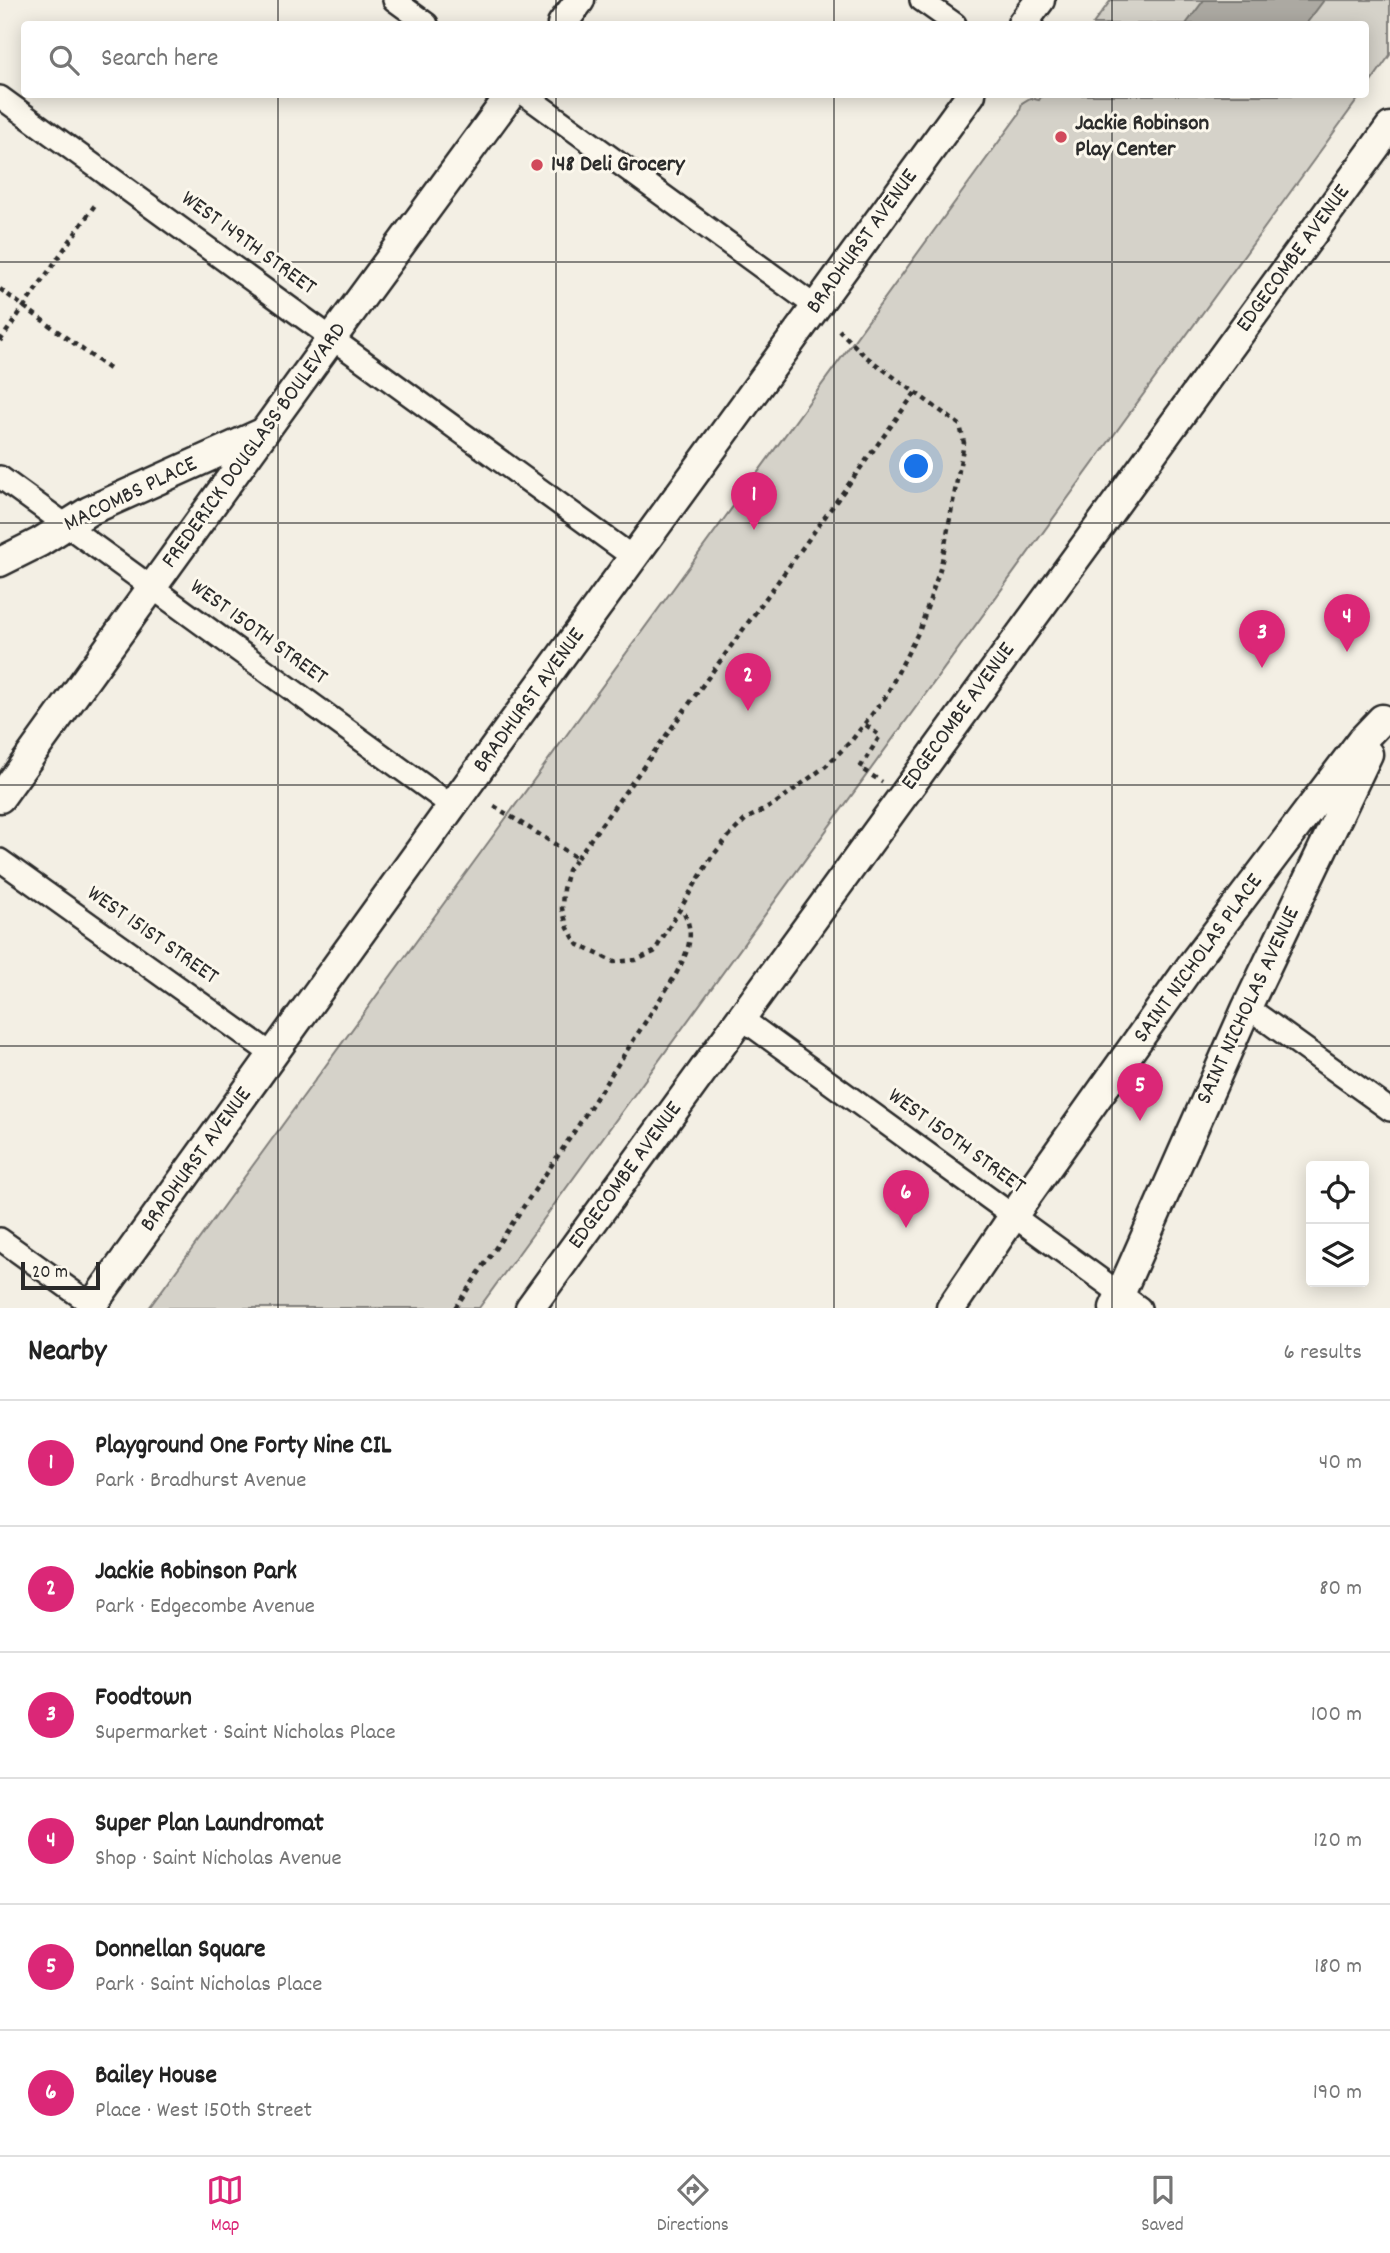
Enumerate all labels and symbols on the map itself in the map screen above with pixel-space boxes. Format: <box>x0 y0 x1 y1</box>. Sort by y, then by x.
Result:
place label: Jackie Robinson Play Center <box>1075 108 1210 167</box>
marker: Jackie Robinson Play Center <box>1053 129 1069 145</box>
place label: 148 Deli Grocery <box>551 149 686 182</box>
marker: 148 Deli Grocery <box>529 157 545 173</box>
street label: BRADHURST AVENUE <box>799 162 927 321</box>
street label: EDGECOMBE AVENUE <box>1229 178 1359 340</box>
street label: WEST 149TH STREET <box>173 184 323 304</box>
street label: FREDERICK DOUGLASS BOULEVARD <box>154 316 356 576</box>
street label: MACOMBS PLACE <box>59 448 204 542</box>
your location <box>899 449 933 483</box>
pin: 1 <box>731 472 777 530</box>
street label: WEST 150TH STREET <box>182 572 334 694</box>
pin: 4 <box>1324 594 1370 652</box>
pin: 3 <box>1239 610 1285 668</box>
street label: BRADHURST AVENUE <box>466 621 594 780</box>
street label: EDGECOMBE AVENUE <box>894 636 1024 798</box>
pin: 2 <box>725 653 771 711</box>
street label: SAINT NICHOLAS PLACE <box>1126 867 1272 1050</box>
street label: WEST 151ST STREET <box>79 878 225 994</box>
street label: SAINT NICHOLAS AVENUE <box>1189 901 1310 1110</box>
pin: 5 <box>1117 1063 1163 1121</box>
street label: BRADHURST AVENUE <box>133 1080 261 1239</box>
street label: WEST 150TH STREET <box>880 1081 1032 1203</box>
street label: EDGECOMBE AVENUE <box>561 1095 691 1257</box>
pin: 6 <box>883 1170 929 1228</box>
scale bar <box>21 1259 100 1291</box>

